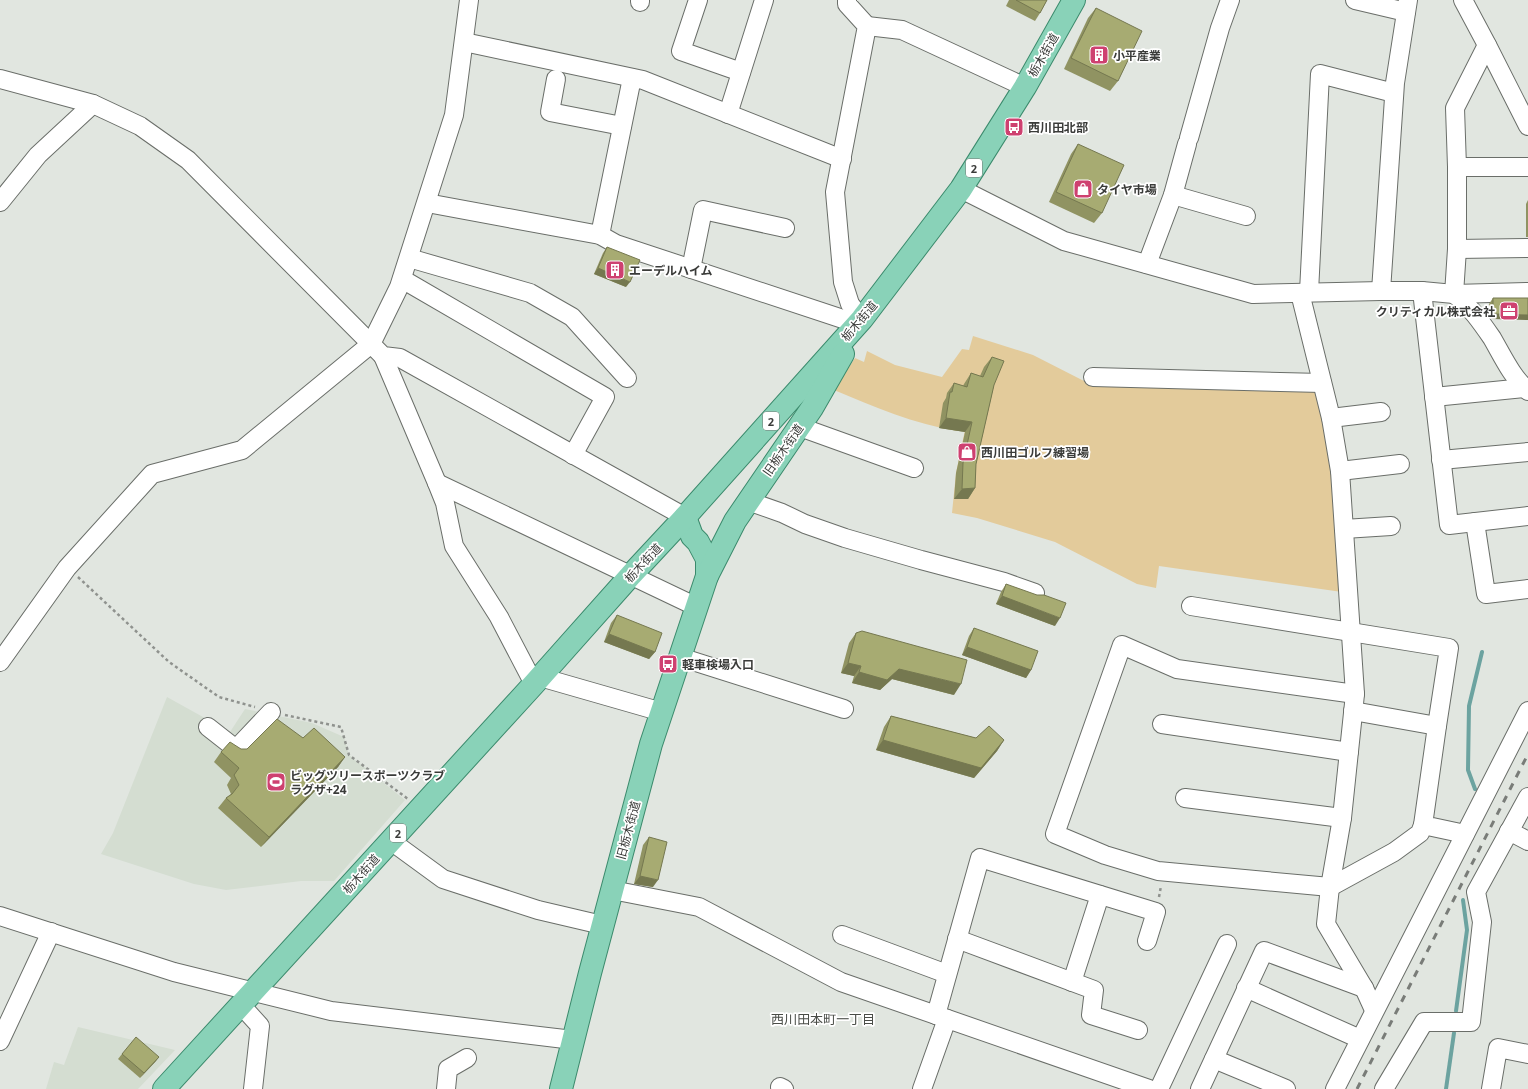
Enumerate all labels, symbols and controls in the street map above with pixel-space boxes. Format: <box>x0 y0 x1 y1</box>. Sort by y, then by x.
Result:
street label: 栃木街道 <box>1024 30 1062 80</box>
building icon: 小平産業 <box>1088 44 1110 66</box>
place label: 小平産業 <box>1113 47 1161 64</box>
bus stop icon: 西川田北部 <box>1003 116 1025 138</box>
place label: 西川田北部 <box>1028 119 1088 136</box>
road number: 2 <box>966 159 982 177</box>
shop icon: タイヤ市場 <box>1072 178 1094 200</box>
place label: タイヤ市場 <box>1097 181 1157 198</box>
building icon: エーデルハイム <box>604 259 626 281</box>
place label: エーデルハイム <box>629 262 713 279</box>
street label: 栃木街道 <box>837 297 881 345</box>
office icon: クリティカル株式会社 <box>1498 300 1520 322</box>
place label: クリティカル株式会社 <box>1376 303 1495 320</box>
road number: 2 <box>763 412 779 430</box>
street label: 旧栃木街道 <box>759 421 807 479</box>
shop icon: 西川田ゴルフ練習場 <box>956 441 978 463</box>
place label: 西川田ゴルフ練習場 <box>981 444 1089 461</box>
street label: 栃木街道 <box>620 540 666 586</box>
bus stop icon: 軽車検場入口 <box>657 653 679 675</box>
place label: 軽車検場入口 <box>682 656 754 673</box>
place label: ビッグツリースポーツクラブ ラグザ+24 <box>290 767 445 798</box>
sports icon: ビッグツリースポーツクラブ ラグザ+24 <box>265 771 287 793</box>
street label: 旧栃木街道 <box>612 799 644 861</box>
road number: 2 <box>390 824 406 842</box>
street label: 栃木街道 <box>339 850 383 898</box>
district label: 西川田本町一丁目 <box>771 1010 875 1028</box>

